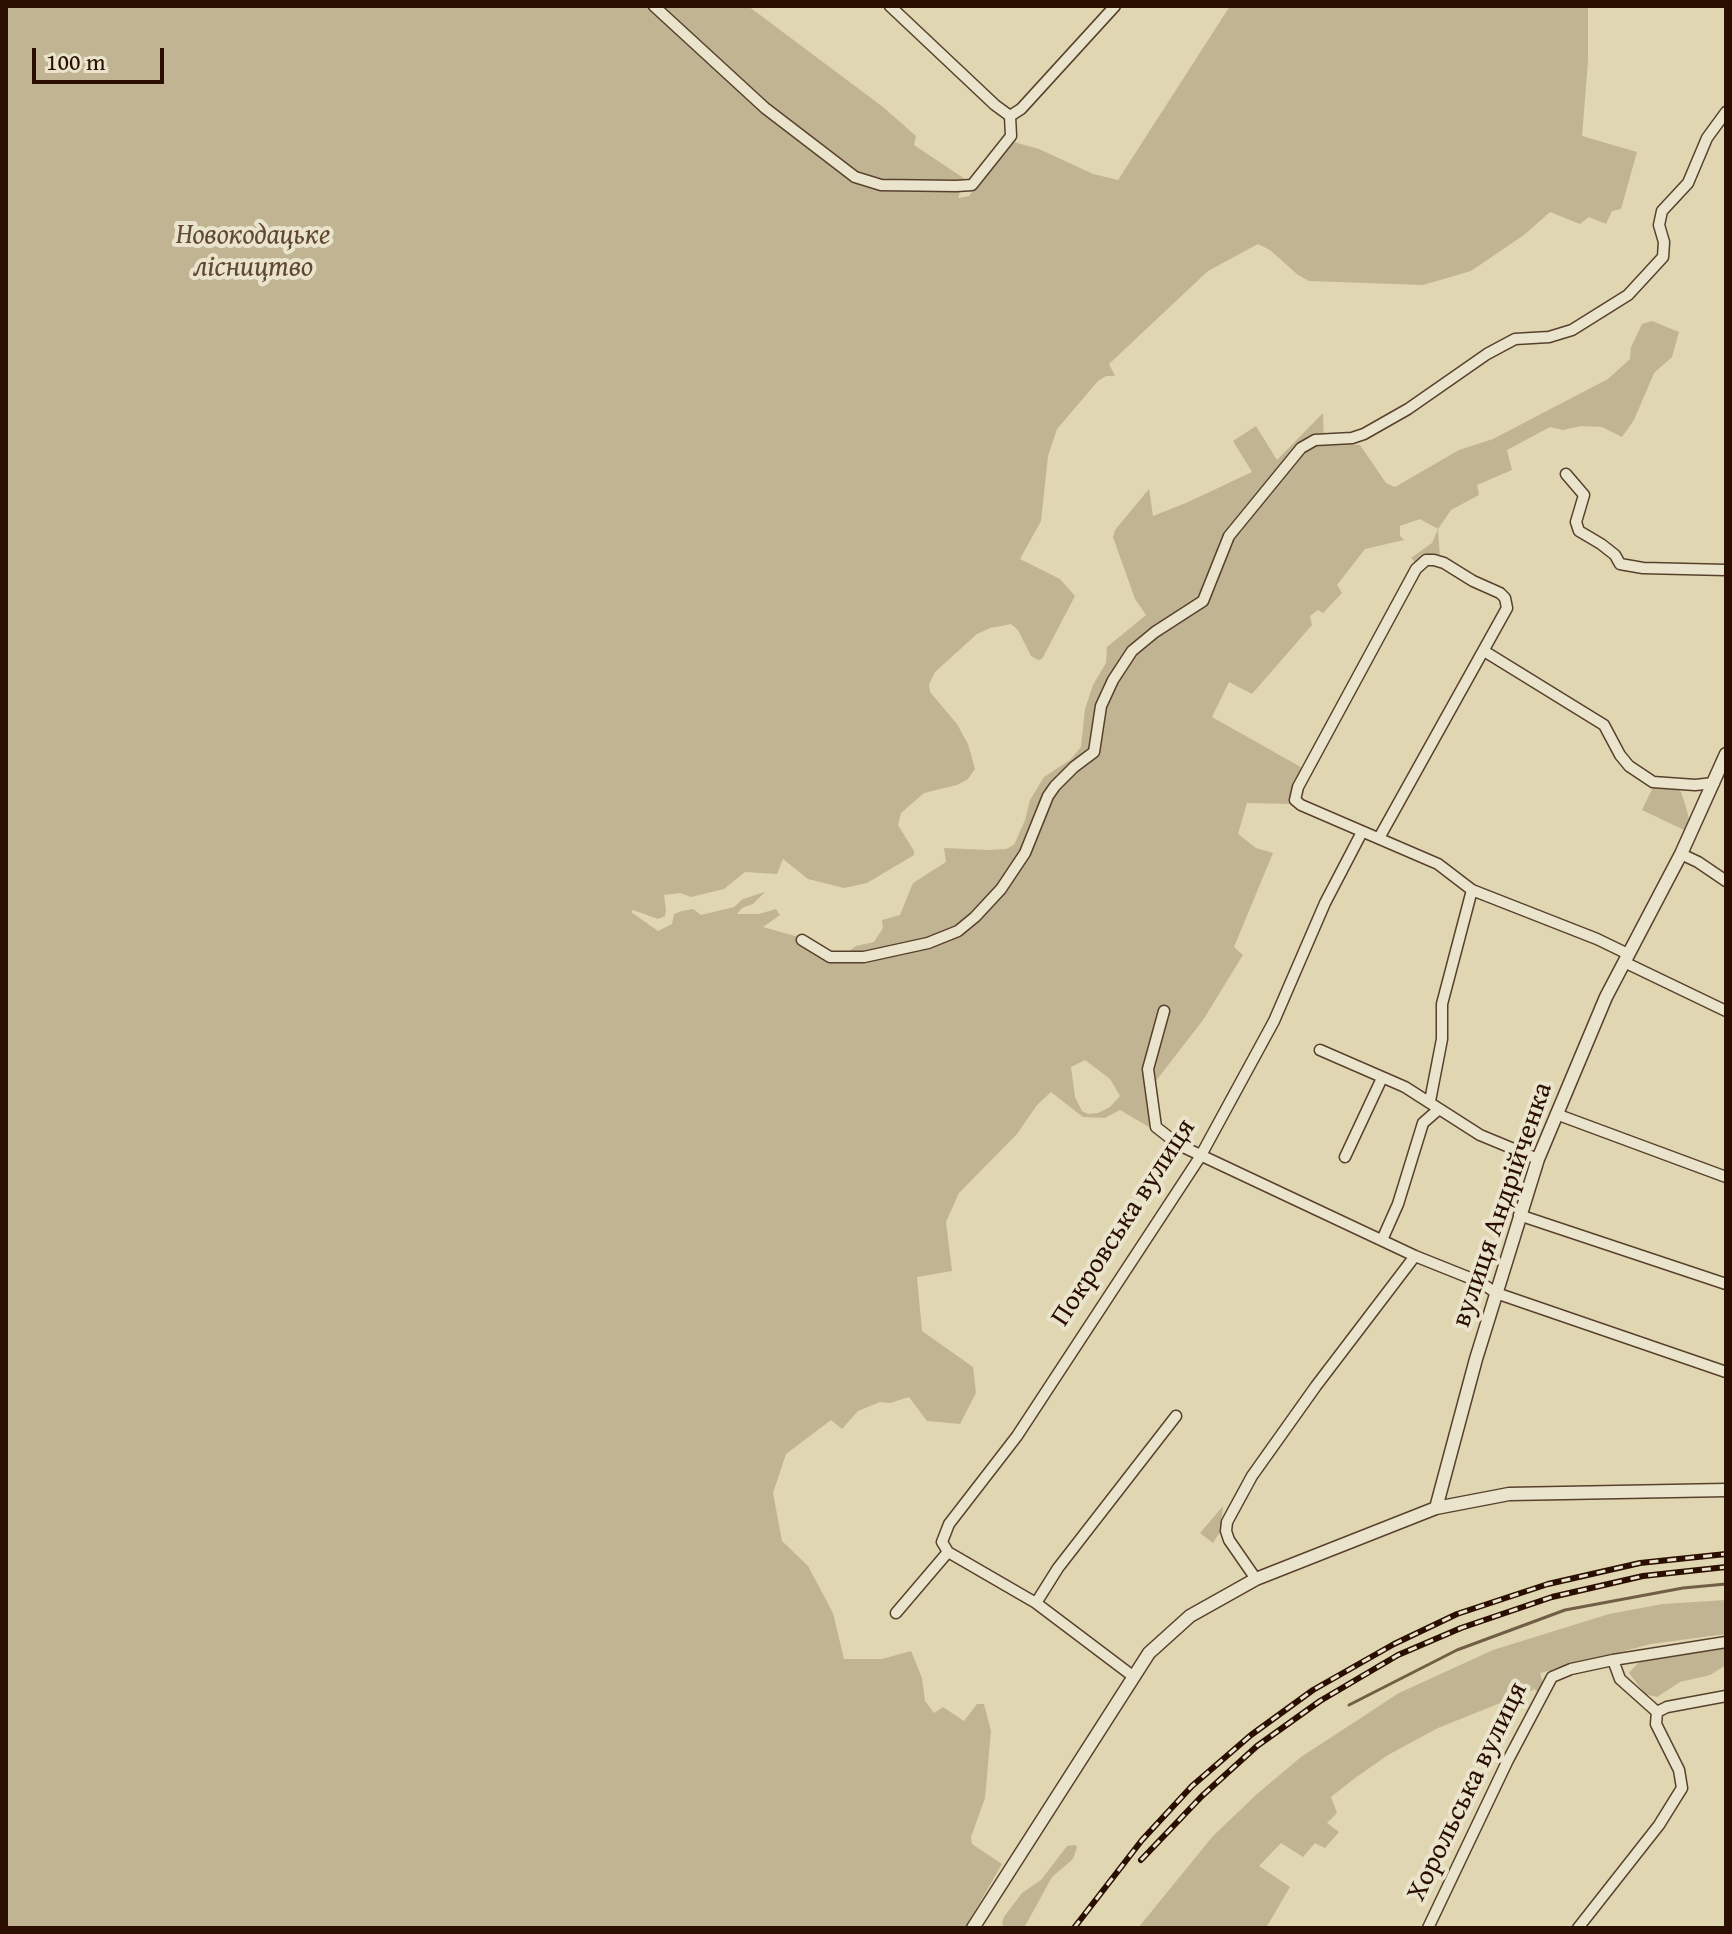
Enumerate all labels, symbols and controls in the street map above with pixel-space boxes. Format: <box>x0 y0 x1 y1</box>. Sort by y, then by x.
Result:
scale bar <box>36 32 168 82</box>
text: 100 m <box>46 44 106 79</box>
park label: Новокодацьке лісництво <box>176 219 330 285</box>
street label: вулиця Андрійченка <box>1445 1078 1561 1332</box>
street label: Покровська вулиця <box>1045 1113 1203 1333</box>
street label: Хорольська вулиця <box>1400 1677 1536 1907</box>

